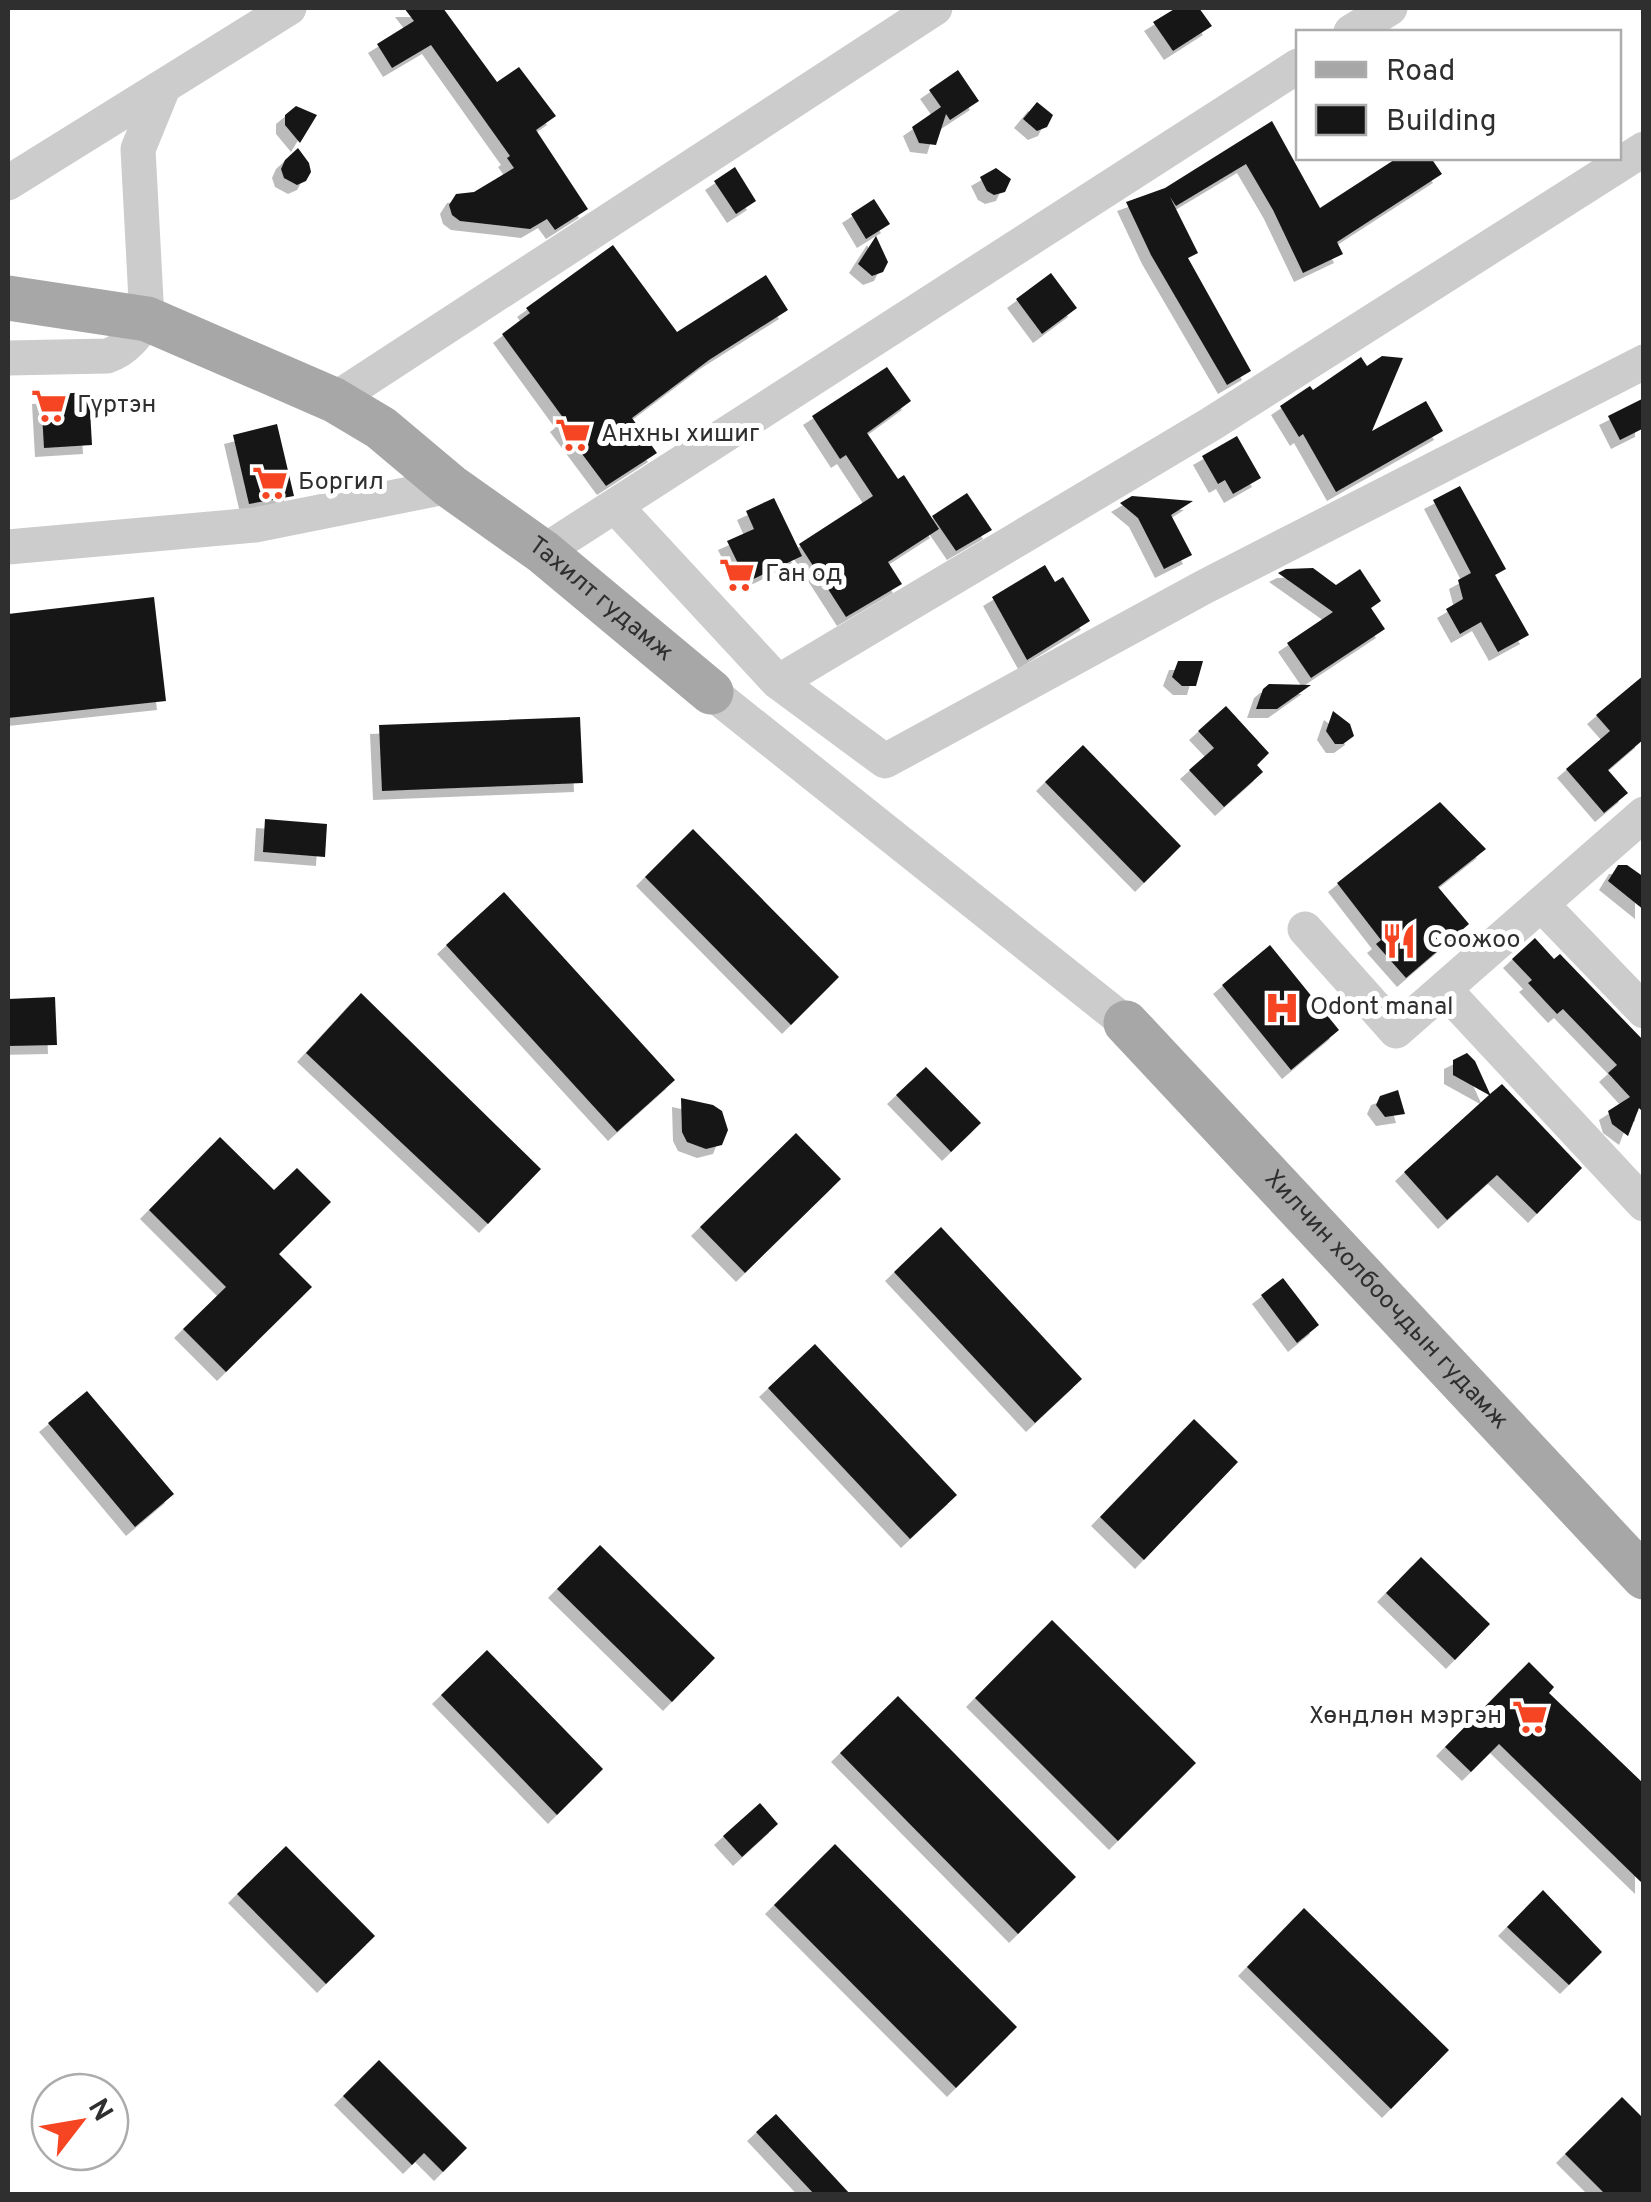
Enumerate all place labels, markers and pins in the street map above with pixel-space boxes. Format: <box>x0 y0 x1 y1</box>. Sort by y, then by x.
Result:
supermarket icon: Гүртэн <box>30 387 68 425</box>
place label: Гүртэн <box>77 390 156 422</box>
supermarket icon: Анхны хишиг <box>554 416 592 454</box>
place label: Анхны хишиг <box>601 419 760 451</box>
supermarket icon: Боргил <box>251 464 289 502</box>
place label: Боргил <box>298 467 384 499</box>
supermarket icon: Ган од <box>718 556 756 594</box>
place label: Ган од <box>765 559 842 591</box>
restaurant icon: Соожоо <box>1380 922 1418 960</box>
place label: Соожоо <box>1427 925 1520 957</box>
hospital icon: Odont manal <box>1263 989 1301 1027</box>
place label: Odont manal <box>1310 992 1454 1024</box>
supermarket icon: Хөндлөн мэргэн <box>1511 1698 1549 1736</box>
place label: Хөндлөн мэргэн <box>1309 1701 1502 1733</box>

